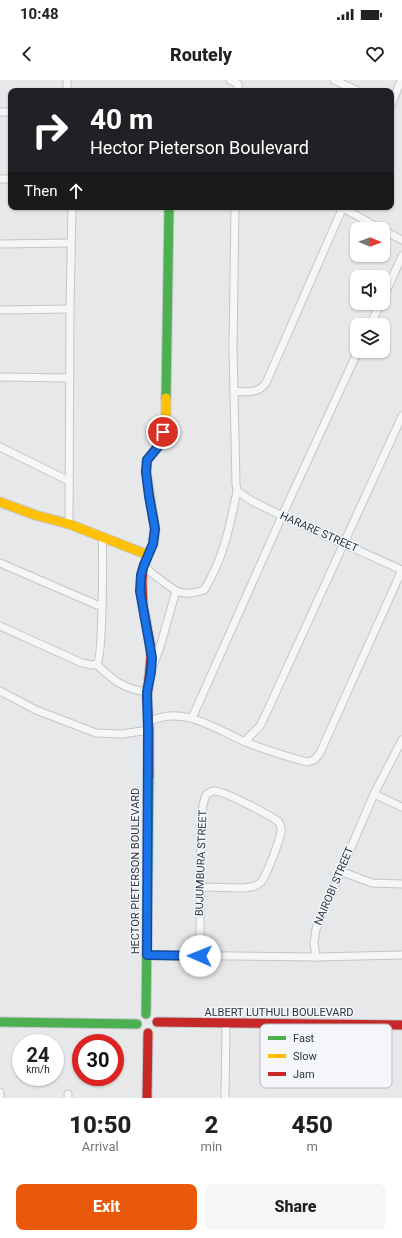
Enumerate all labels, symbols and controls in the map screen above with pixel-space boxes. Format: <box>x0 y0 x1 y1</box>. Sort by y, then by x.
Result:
text: 10:48 <box>20 5 59 23</box>
icon: back <box>16 43 38 65</box>
icon: heart <box>364 43 386 65</box>
text: Routely <box>170 44 232 65</box>
text: 40 m <box>90 103 153 136</box>
icon: right <box>24 104 76 156</box>
text: Hector Pieterson Boulevard <box>90 137 309 158</box>
icon: ahead <box>65 180 87 202</box>
text: Then <box>24 182 57 200</box>
north arrow <box>350 222 390 262</box>
map controls <box>350 222 390 358</box>
button: sound <box>350 270 390 310</box>
button: layers <box>350 318 390 358</box>
pin <box>146 415 180 449</box>
icon: arrive <box>152 421 174 443</box>
street label: HARARE STREET <box>278 509 360 555</box>
street label: HECTOR PIETERSON BOULEVARD <box>129 788 142 954</box>
street label: BUJUMBURA STREET <box>193 809 209 916</box>
street label: NAIROBI STREET <box>312 844 357 927</box>
position arrow <box>179 935 221 977</box>
street label: ALBERT LUTHULI BOULEVARD <box>204 1006 354 1019</box>
legend <box>260 1024 392 1088</box>
text: Fast <box>293 1032 315 1045</box>
speed limit sign: 30 <box>72 1034 124 1086</box>
text: 24 <box>27 1043 49 1067</box>
text: Slow <box>293 1050 317 1063</box>
text: km/h <box>26 1064 50 1075</box>
text: Jam <box>293 1068 315 1081</box>
text: 10:50 <box>69 1111 131 1139</box>
text: 2 <box>204 1111 218 1139</box>
text: 450 <box>291 1111 333 1139</box>
text: Arrival <box>82 1139 119 1154</box>
text: min <box>201 1139 222 1154</box>
text: m <box>306 1139 318 1154</box>
button: Exit <box>16 1184 197 1230</box>
button: Share <box>205 1184 386 1230</box>

